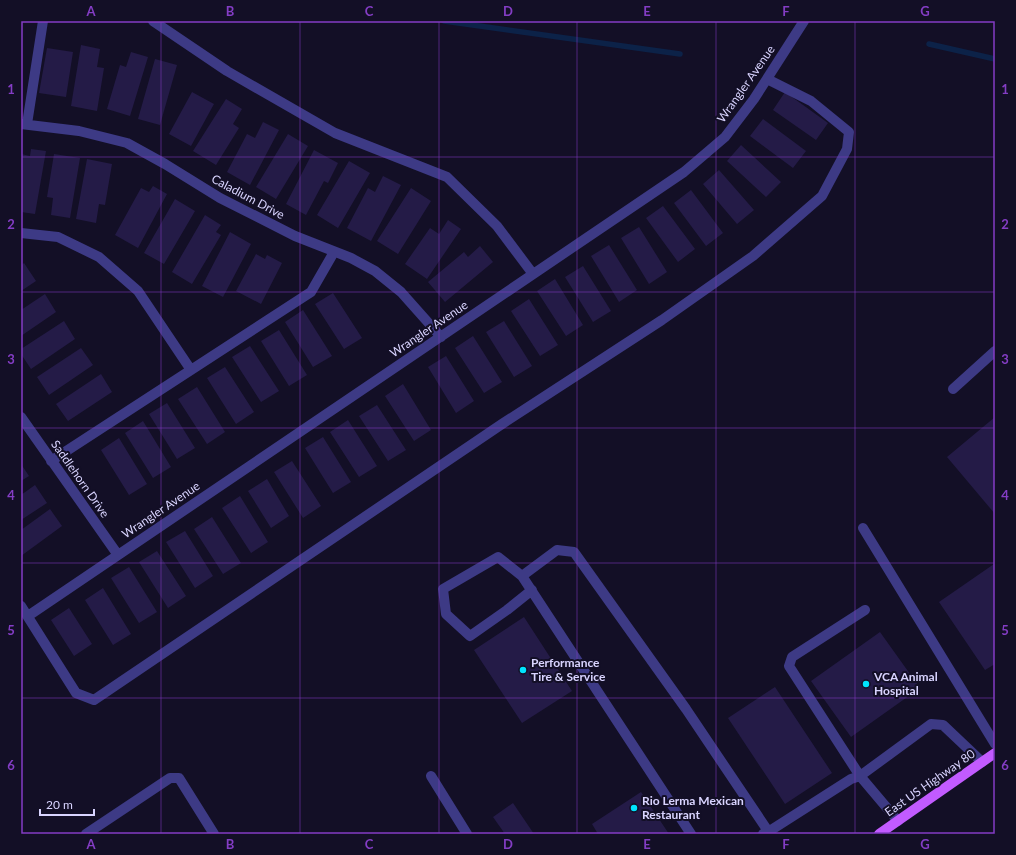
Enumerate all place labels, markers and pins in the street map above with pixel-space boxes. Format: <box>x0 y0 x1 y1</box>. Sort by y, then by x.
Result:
place label: Performance Tire & Service <box>531 655 606 684</box>
marker: Performance Tire & Service <box>518 665 528 675</box>
place label: VCA Animal Hospital <box>873 669 938 698</box>
marker: VCA Animal Hospital <box>861 679 871 689</box>
place label: Rio Lerma Mexican Restaurant <box>642 793 744 822</box>
marker: Rio Lerma Mexican Restaurant <box>629 803 639 813</box>

